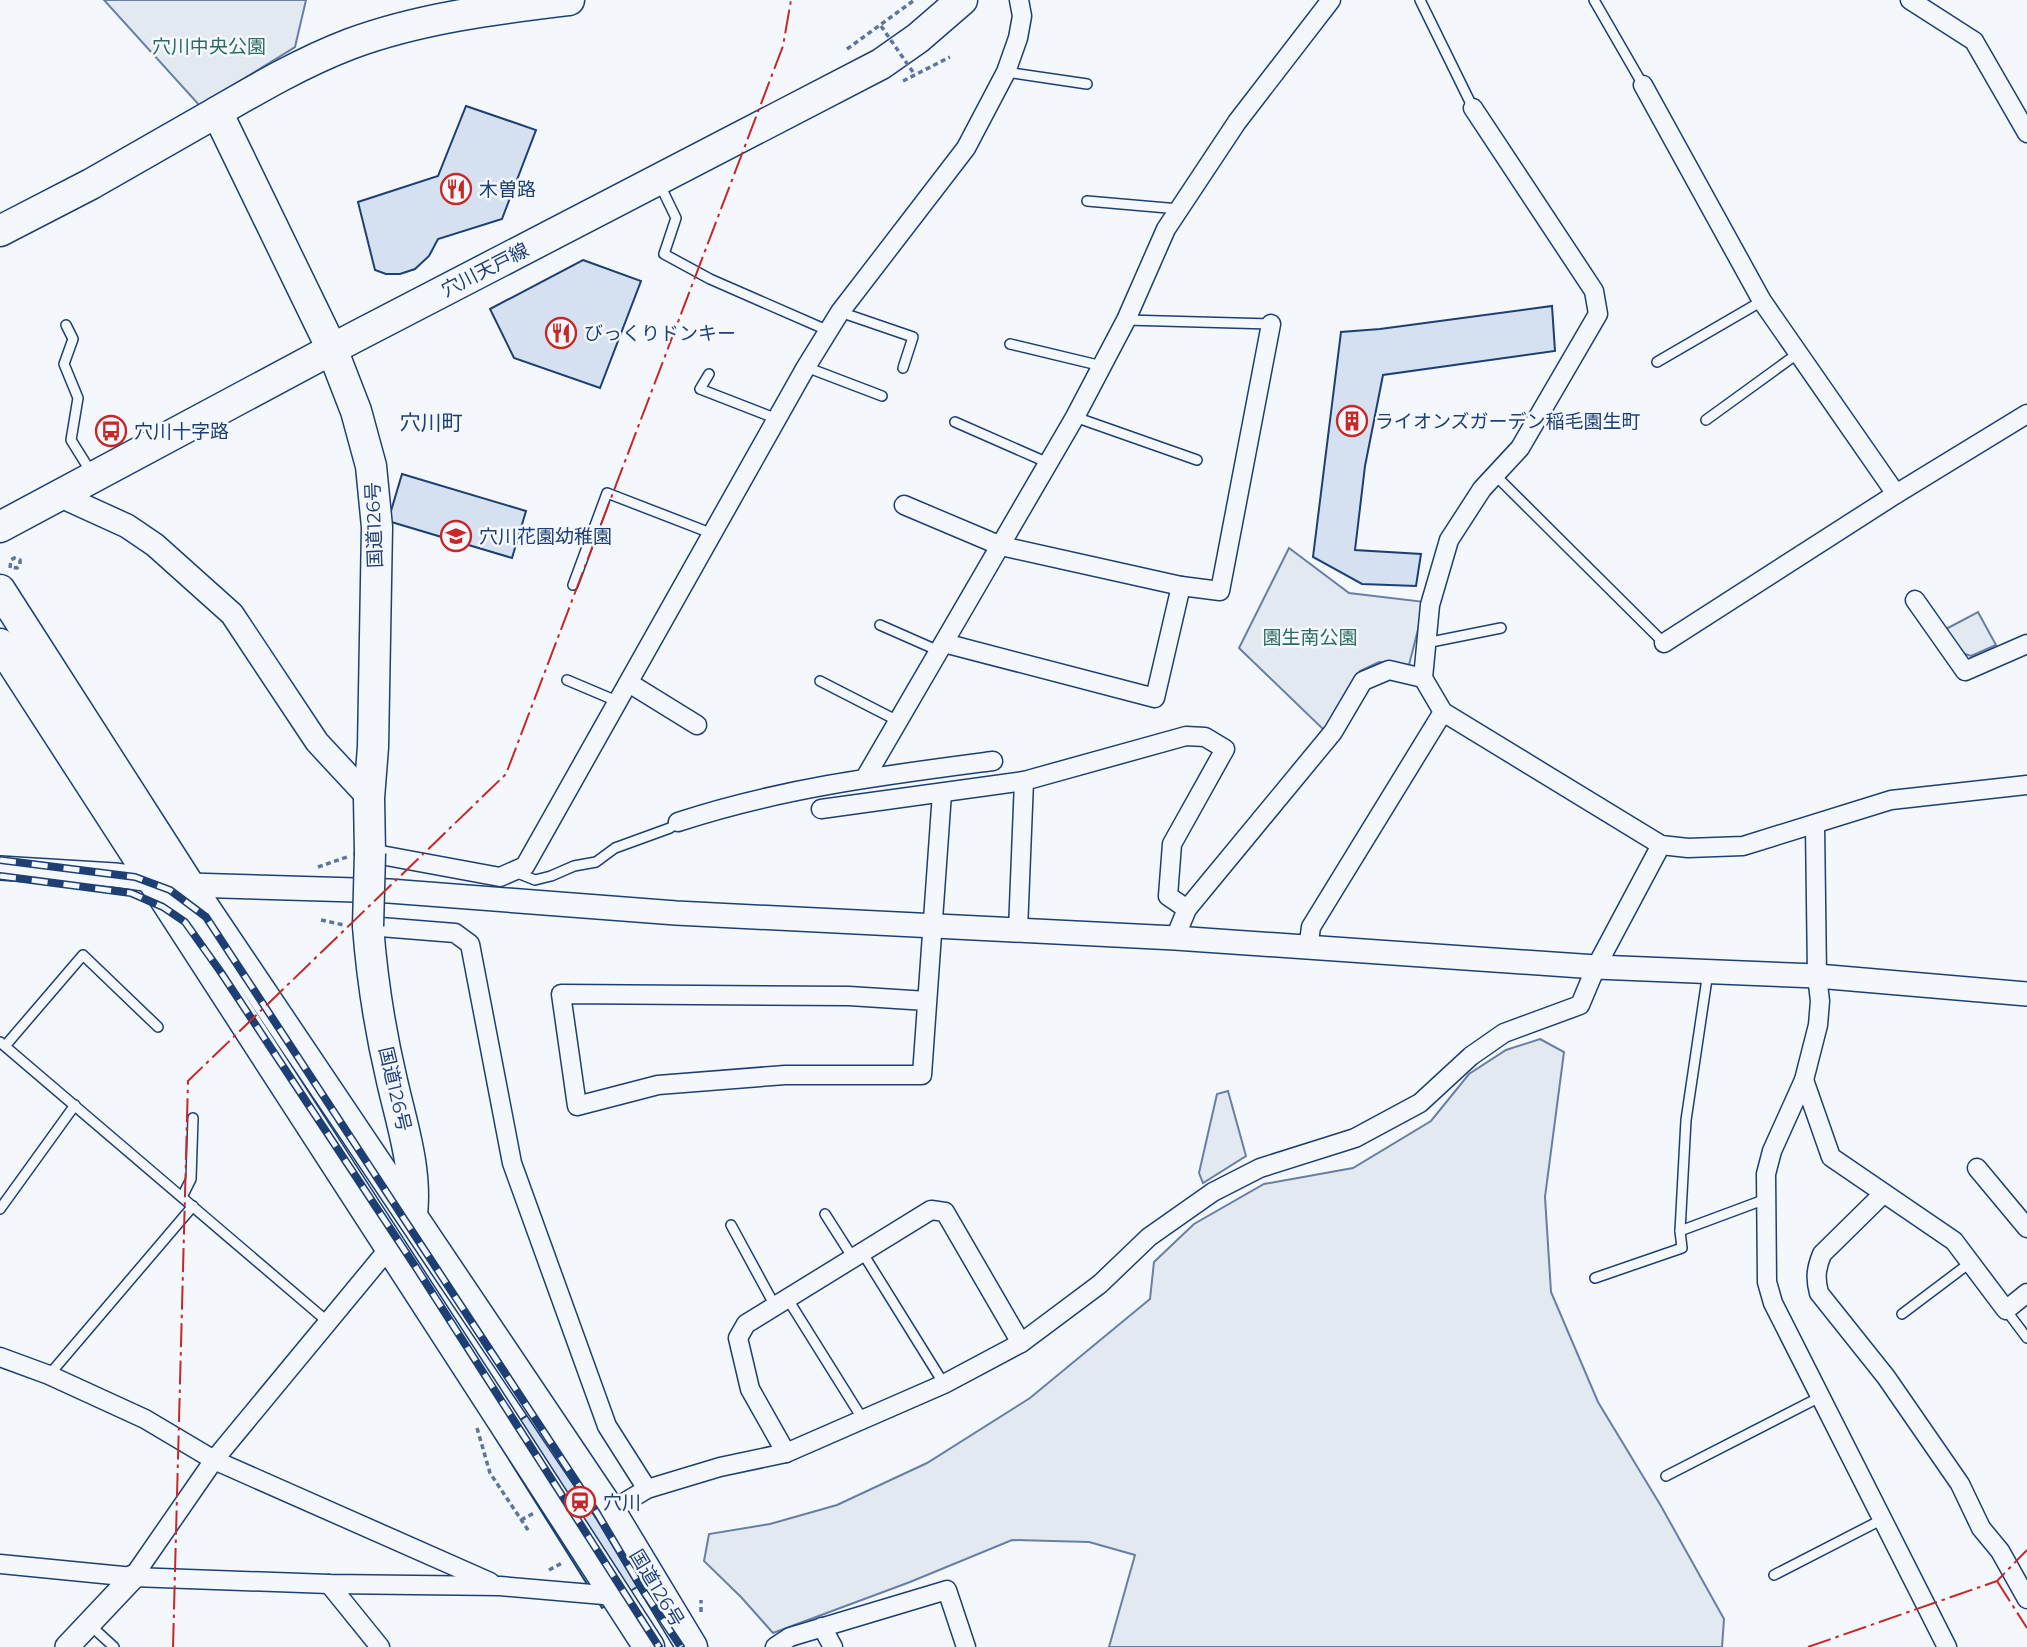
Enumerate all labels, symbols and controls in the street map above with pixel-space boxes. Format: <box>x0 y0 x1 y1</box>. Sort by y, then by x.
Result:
park label: 穴川中央公園 <box>152 35 266 58</box>
restaurant icon: 木曽路 <box>439 172 473 206</box>
place label: 木曽路 <box>479 178 536 201</box>
street label: 穴川天戸線 <box>437 238 533 302</box>
restaurant icon: びっくりドンキー <box>544 316 578 350</box>
place label: びっくりドンキー <box>584 322 736 345</box>
building icon: ライオンズガーデン稲毛園生町 <box>1335 404 1369 438</box>
district label: 穴川町 <box>400 410 463 435</box>
place label: ライオンズガーデン稲毛園生町 <box>1375 410 1641 433</box>
bus stop icon: 穴川十字路 <box>94 414 128 448</box>
place label: 穴川十字路 <box>134 420 229 443</box>
street label: 国道126号 <box>361 482 387 568</box>
school or university icon: 穴川花園幼稚園 <box>439 519 473 553</box>
place label: 穴川花園幼稚園 <box>479 525 612 548</box>
park label: 園生南公園 <box>1262 626 1358 649</box>
street label: 国道126号 <box>374 1044 416 1134</box>
station icon: 穴川 <box>563 1485 597 1519</box>
place label: 穴川 <box>603 1491 641 1514</box>
street label: 国道126号 <box>625 1545 689 1631</box>

